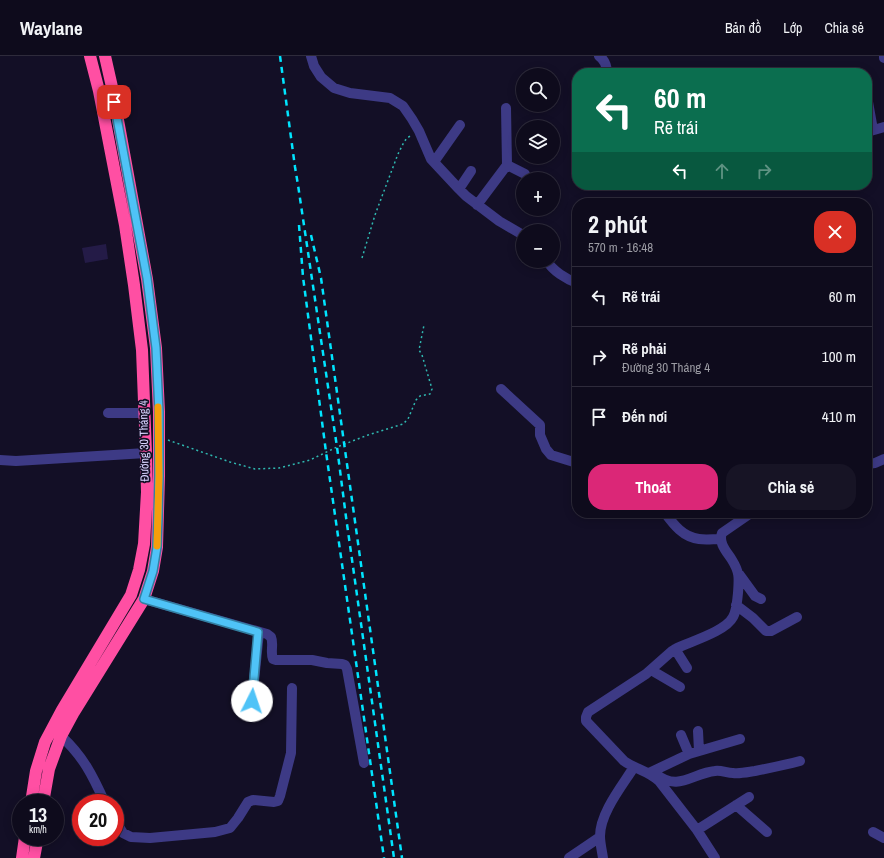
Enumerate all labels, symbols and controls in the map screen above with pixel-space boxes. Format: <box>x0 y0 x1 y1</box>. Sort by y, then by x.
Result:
text: Waylane <box>20 15 83 41</box>
text: Bản đồ <box>725 19 761 37</box>
text: Lớp <box>783 19 802 37</box>
text: Chia sẻ <box>824 19 864 37</box>
map controls <box>516 68 560 268</box>
button: search <box>516 68 560 112</box>
text: 60 m <box>654 79 706 117</box>
icon: left <box>588 84 640 136</box>
pin <box>97 85 131 119</box>
icon: arrive <box>103 91 125 113</box>
text: Rẽ trái <box>654 115 698 140</box>
button: layers <box>516 120 560 164</box>
icon: left <box>669 160 691 182</box>
icon: ahead <box>711 160 733 182</box>
icon: right <box>753 160 775 182</box>
button: + <box>516 172 560 216</box>
text: 2 phút <box>588 208 647 240</box>
button: close <box>814 211 856 253</box>
button: − <box>516 224 560 268</box>
text: 570 m · 16:48 <box>588 239 653 256</box>
icon: left <box>588 286 610 308</box>
text: Rẽ trái <box>622 286 660 307</box>
text: 60 m <box>829 286 856 307</box>
text: Rẽ phải <box>622 338 666 359</box>
icon: right <box>588 346 610 368</box>
text: 100 m <box>822 346 856 367</box>
text: Đường 30 Tháng 4 <box>622 359 710 376</box>
street label: Đường 30 Tháng 4 <box>135 400 153 482</box>
icon: arrive <box>588 406 610 428</box>
text: Đến nơi <box>622 406 667 427</box>
text: 410 m <box>822 406 856 427</box>
button: Thoát <box>588 464 718 510</box>
button: Chia sẻ <box>726 464 856 510</box>
position arrow <box>231 680 273 722</box>
speed limit sign: 20 <box>72 794 124 846</box>
text: 13 <box>29 801 47 828</box>
text: km/h <box>29 823 47 836</box>

